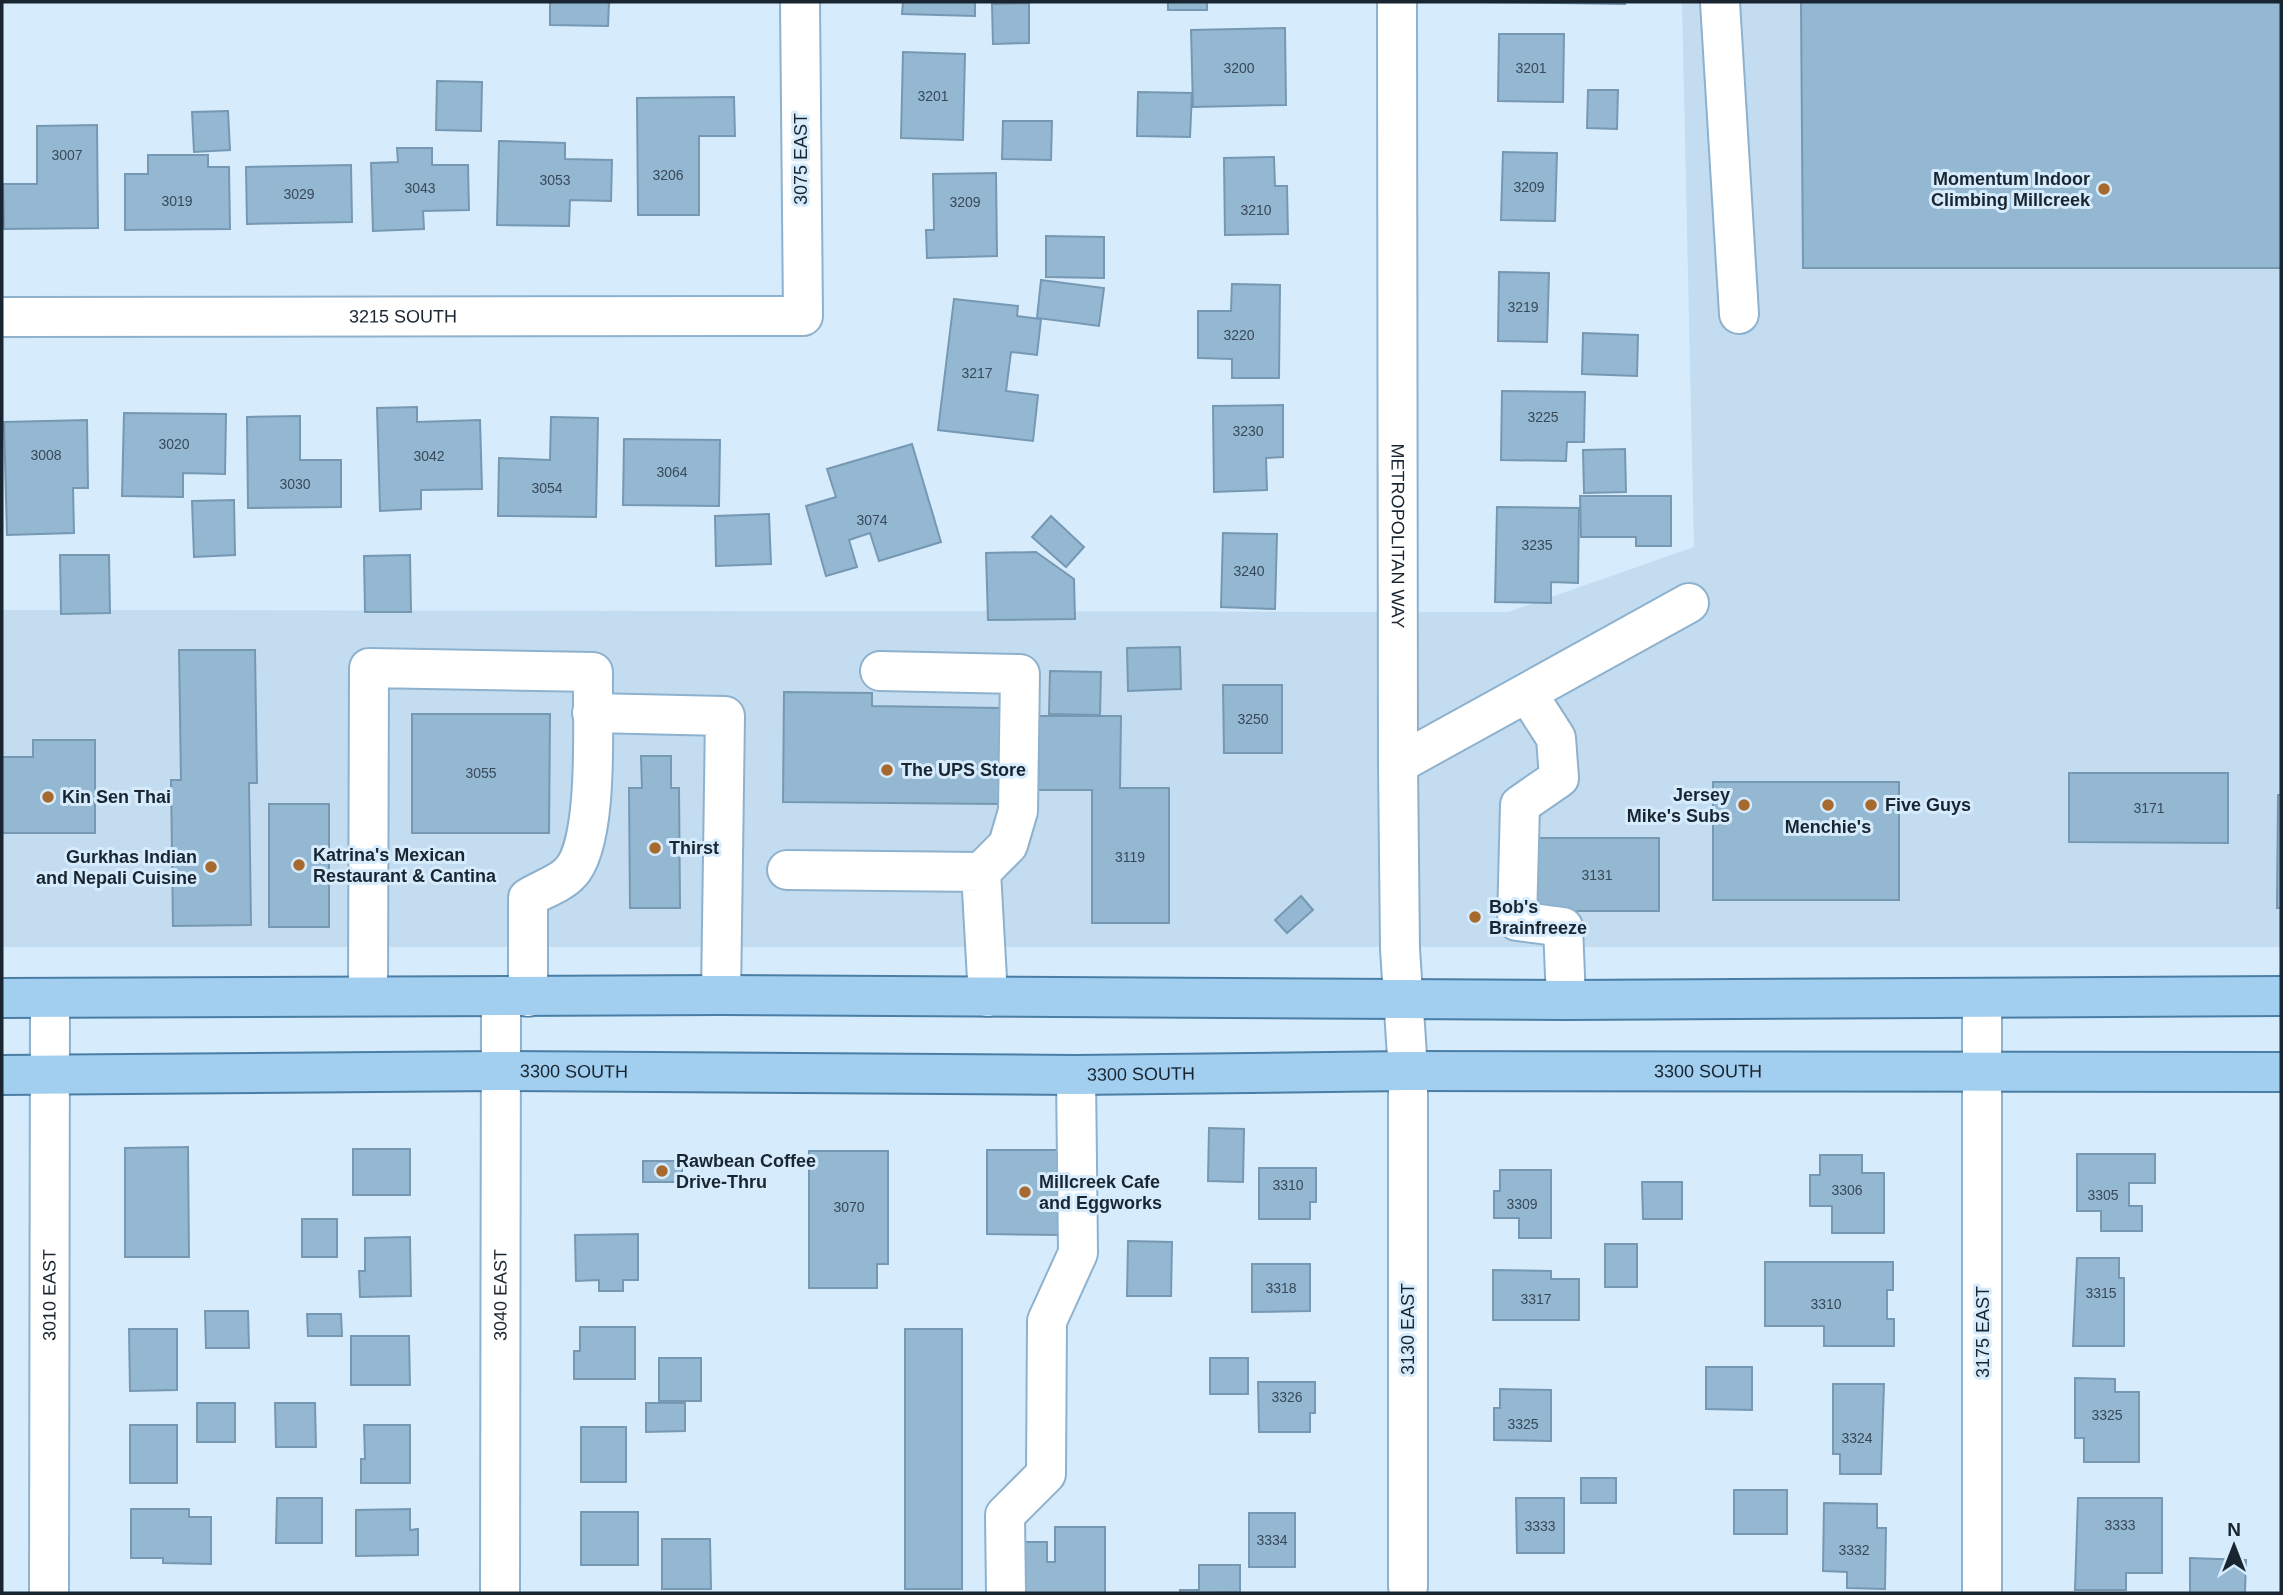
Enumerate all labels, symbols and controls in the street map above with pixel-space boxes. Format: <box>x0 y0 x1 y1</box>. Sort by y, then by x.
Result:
house number: 3200 <box>1223 60 1255 76</box>
house number: 3201 <box>1515 60 1547 76</box>
house number: 3201 <box>917 88 949 104</box>
street label: 3075 EAST <box>791 113 811 205</box>
house number: 3007 <box>51 147 83 163</box>
house number: 3206 <box>652 167 684 183</box>
place label: Momentum Indoor Climbing Millcreek <box>1931 169 2091 210</box>
house number: 3053 <box>539 172 571 188</box>
house number: 3209 <box>1513 179 1545 195</box>
house number: 3043 <box>404 180 436 196</box>
marker: Momentum Indoor Climbing Millcreek <box>2096 181 2112 197</box>
house number: 3029 <box>283 186 315 202</box>
house number: 3019 <box>161 193 193 209</box>
house number: 3209 <box>949 194 981 210</box>
house number: 3210 <box>1240 202 1272 218</box>
house number: 3219 <box>1507 299 1539 315</box>
street label: 3215 SOUTH <box>349 306 457 327</box>
house number: 3220 <box>1223 327 1255 343</box>
house number: 3217 <box>961 365 993 381</box>
house number: 3225 <box>1527 409 1559 425</box>
house number: 3230 <box>1232 423 1264 439</box>
house number: 3020 <box>158 436 190 452</box>
street label: METROPOLITAN WAY <box>1388 444 1408 628</box>
house number: 3008 <box>30 447 62 463</box>
house number: 3042 <box>413 448 445 464</box>
house number: 3064 <box>656 464 688 480</box>
house number: 3030 <box>279 476 311 492</box>
house number: 3054 <box>531 480 563 496</box>
house number: 3074 <box>856 512 888 528</box>
house number: 3235 <box>1521 537 1553 553</box>
house number: 3240 <box>1233 563 1265 579</box>
house number: 3250 <box>1237 711 1269 727</box>
place label: The UPS Store <box>901 760 1026 780</box>
marker: The UPS Store <box>879 762 895 778</box>
house number: 3055 <box>465 765 497 781</box>
place label: Jersey Mike's Subs <box>1627 785 1730 826</box>
place label: Kin Sen Thai <box>62 787 171 807</box>
marker: Kin Sen Thai <box>40 789 56 805</box>
place label: Five Guys <box>1885 795 1971 815</box>
marker: Jersey Mike's Subs <box>1736 797 1752 813</box>
marker: Menchie's <box>1820 797 1836 813</box>
marker: Five Guys <box>1863 797 1879 813</box>
house number: 3171 <box>2133 800 2165 816</box>
place label: Menchie's <box>1785 817 1871 837</box>
place label: Thirst <box>669 838 719 858</box>
marker: Thirst <box>647 840 663 856</box>
place label: Katrina's Mexican Restaurant & Cantina <box>313 845 497 886</box>
place label: Gurkhas Indian and Nepali Cuisine <box>36 847 197 888</box>
house number: 3119 <box>1115 849 1145 865</box>
marker: Katrina's Mexican Restaurant & Cantina <box>291 857 307 873</box>
marker: Gurkhas Indian and Nepali Cuisine <box>203 859 219 875</box>
house number: 3131 <box>1581 867 1613 883</box>
place label: Bob's Brainfreeze <box>1489 897 1587 938</box>
marker: Bob's Brainfreeze <box>1467 909 1483 925</box>
street label: 3300 SOUTH <box>520 1061 628 1082</box>
street label: 3300 SOUTH <box>1654 1061 1762 1081</box>
street label: 3300 SOUTH <box>1087 1064 1195 1085</box>
place label: Rawbean Coffee Drive-Thru <box>676 1151 816 1192</box>
marker: Rawbean Coffee Drive-Thru <box>654 1163 670 1179</box>
place label: Millcreek Cafe and Eggworks <box>1039 1172 1162 1213</box>
house number: 3310 <box>1272 1177 1304 1193</box>
house number: 3306 <box>1831 1182 1863 1198</box>
marker: Millcreek Cafe and Eggworks <box>1017 1184 1033 1200</box>
house number: 3305 <box>2087 1187 2119 1203</box>
house number: 3309 <box>1506 1196 1538 1212</box>
house number: 3070 <box>833 1199 865 1215</box>
street label: 3010 EAST <box>39 1249 60 1341</box>
street label: 3040 EAST <box>490 1249 511 1341</box>
house number: 3318 <box>1265 1280 1297 1296</box>
street label: 3130 EAST <box>1398 1283 1418 1375</box>
house number: 3315 <box>2085 1285 2117 1301</box>
street label: 3175 EAST <box>1973 1286 1993 1378</box>
house number: 3317 <box>1520 1291 1552 1307</box>
house number: 3310 <box>1810 1296 1842 1312</box>
house number: 3326 <box>1271 1389 1303 1405</box>
house number: 3325 <box>2091 1407 2123 1423</box>
house number: 3325 <box>1507 1416 1539 1432</box>
house number: 3324 <box>1841 1430 1873 1446</box>
north arrow <box>2199 1511 2269 1581</box>
house number: 3333 <box>2104 1517 2136 1533</box>
house number: 3333 <box>1524 1518 1556 1534</box>
text: N <box>2227 1519 2241 1540</box>
house number: 3334 <box>1256 1532 1288 1548</box>
house number: 3332 <box>1838 1542 1870 1558</box>

